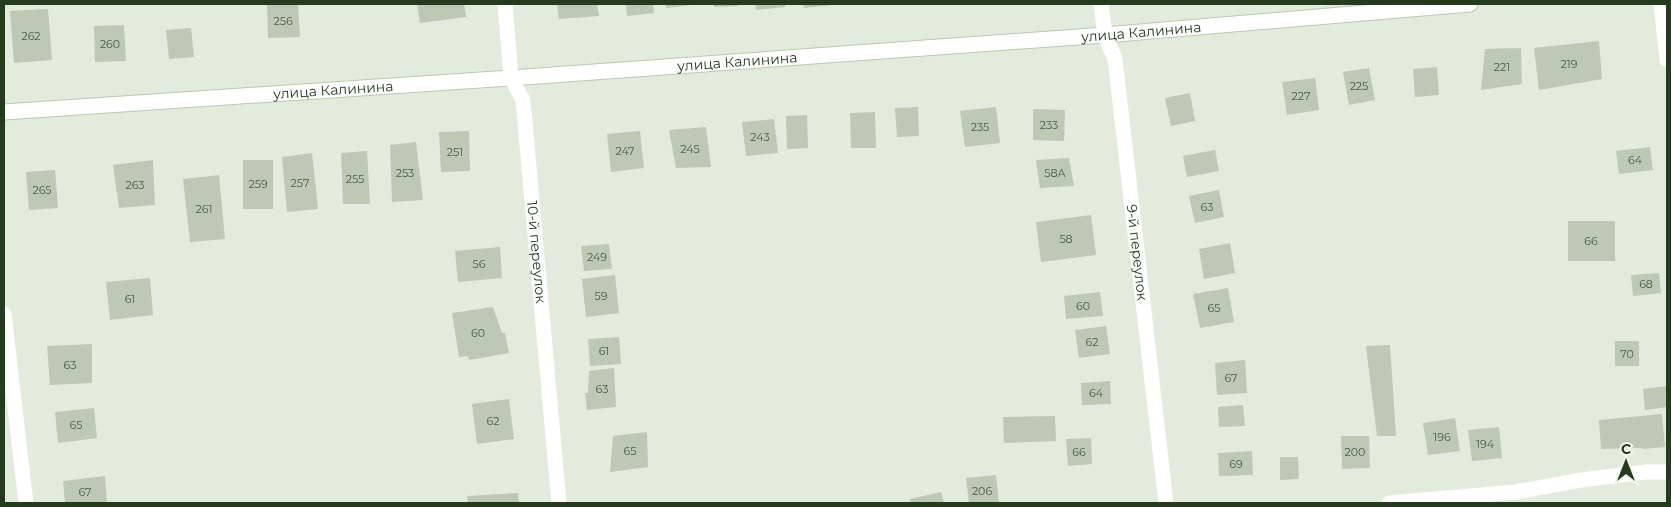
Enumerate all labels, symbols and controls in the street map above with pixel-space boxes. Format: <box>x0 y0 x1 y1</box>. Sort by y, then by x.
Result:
house number: 256 <box>273 14 293 28</box>
street label: улица Калинина <box>1080 18 1202 46</box>
house number: 262 <box>21 29 41 43</box>
house number: 260 <box>100 37 120 51</box>
street label: улица Калинина <box>676 48 798 75</box>
house number: 219 <box>1561 57 1578 71</box>
house number: 221 <box>1494 60 1510 74</box>
street label: улица Калинина <box>272 77 394 103</box>
house number: 225 <box>1350 79 1368 93</box>
house number: 227 <box>1292 89 1310 103</box>
house number: 233 <box>1040 118 1058 132</box>
house number: 235 <box>971 120 989 134</box>
house number: 243 <box>750 130 770 144</box>
house number: 245 <box>680 142 700 156</box>
house number: 247 <box>615 144 635 158</box>
house number: 251 <box>447 145 463 159</box>
house number: 64 <box>1628 153 1643 167</box>
house number: 253 <box>396 166 414 180</box>
house number: 58А <box>1044 166 1067 180</box>
house number: 255 <box>346 172 364 186</box>
house number: 257 <box>291 176 309 190</box>
house number: 259 <box>248 177 268 191</box>
house number: 263 <box>125 178 145 192</box>
house number: 265 <box>32 183 52 197</box>
street label: 10-й переулок <box>523 200 550 304</box>
house number: 63 <box>1201 200 1213 214</box>
house number: 261 <box>196 202 212 216</box>
street label: 9-й переулок <box>1123 203 1152 302</box>
house number: 58 <box>1059 232 1073 246</box>
house number: 66 <box>1584 234 1598 248</box>
house number: 249 <box>587 250 607 264</box>
house number: 56 <box>473 257 486 271</box>
house number: 68 <box>1639 277 1653 291</box>
house number: 59 <box>595 289 608 303</box>
house number: 61 <box>125 292 135 306</box>
house number: 60 <box>1076 299 1090 313</box>
house number: 65 <box>1208 301 1220 315</box>
house number: 60 <box>471 326 485 340</box>
house number: 62 <box>1086 335 1098 349</box>
house number: 61 <box>599 344 609 358</box>
house number: 70 <box>1620 347 1634 361</box>
house number: 63 <box>64 358 76 372</box>
house number: 67 <box>1224 371 1238 385</box>
house number: 63 <box>596 382 608 396</box>
house number: 64 <box>1089 386 1104 400</box>
house number: 62 <box>487 414 499 428</box>
house number: 65 <box>70 418 82 432</box>
house number: 196 <box>1433 430 1451 444</box>
house number: 194 <box>1476 437 1495 451</box>
north arrow <box>1601 437 1651 487</box>
text: С <box>1621 440 1631 458</box>
house number: 65 <box>624 444 636 458</box>
house number: 66 <box>1072 445 1086 459</box>
house number: 200 <box>1345 445 1365 459</box>
house number: 69 <box>1229 457 1243 471</box>
house number: 206 <box>972 484 992 498</box>
house number: 67 <box>78 485 92 499</box>

